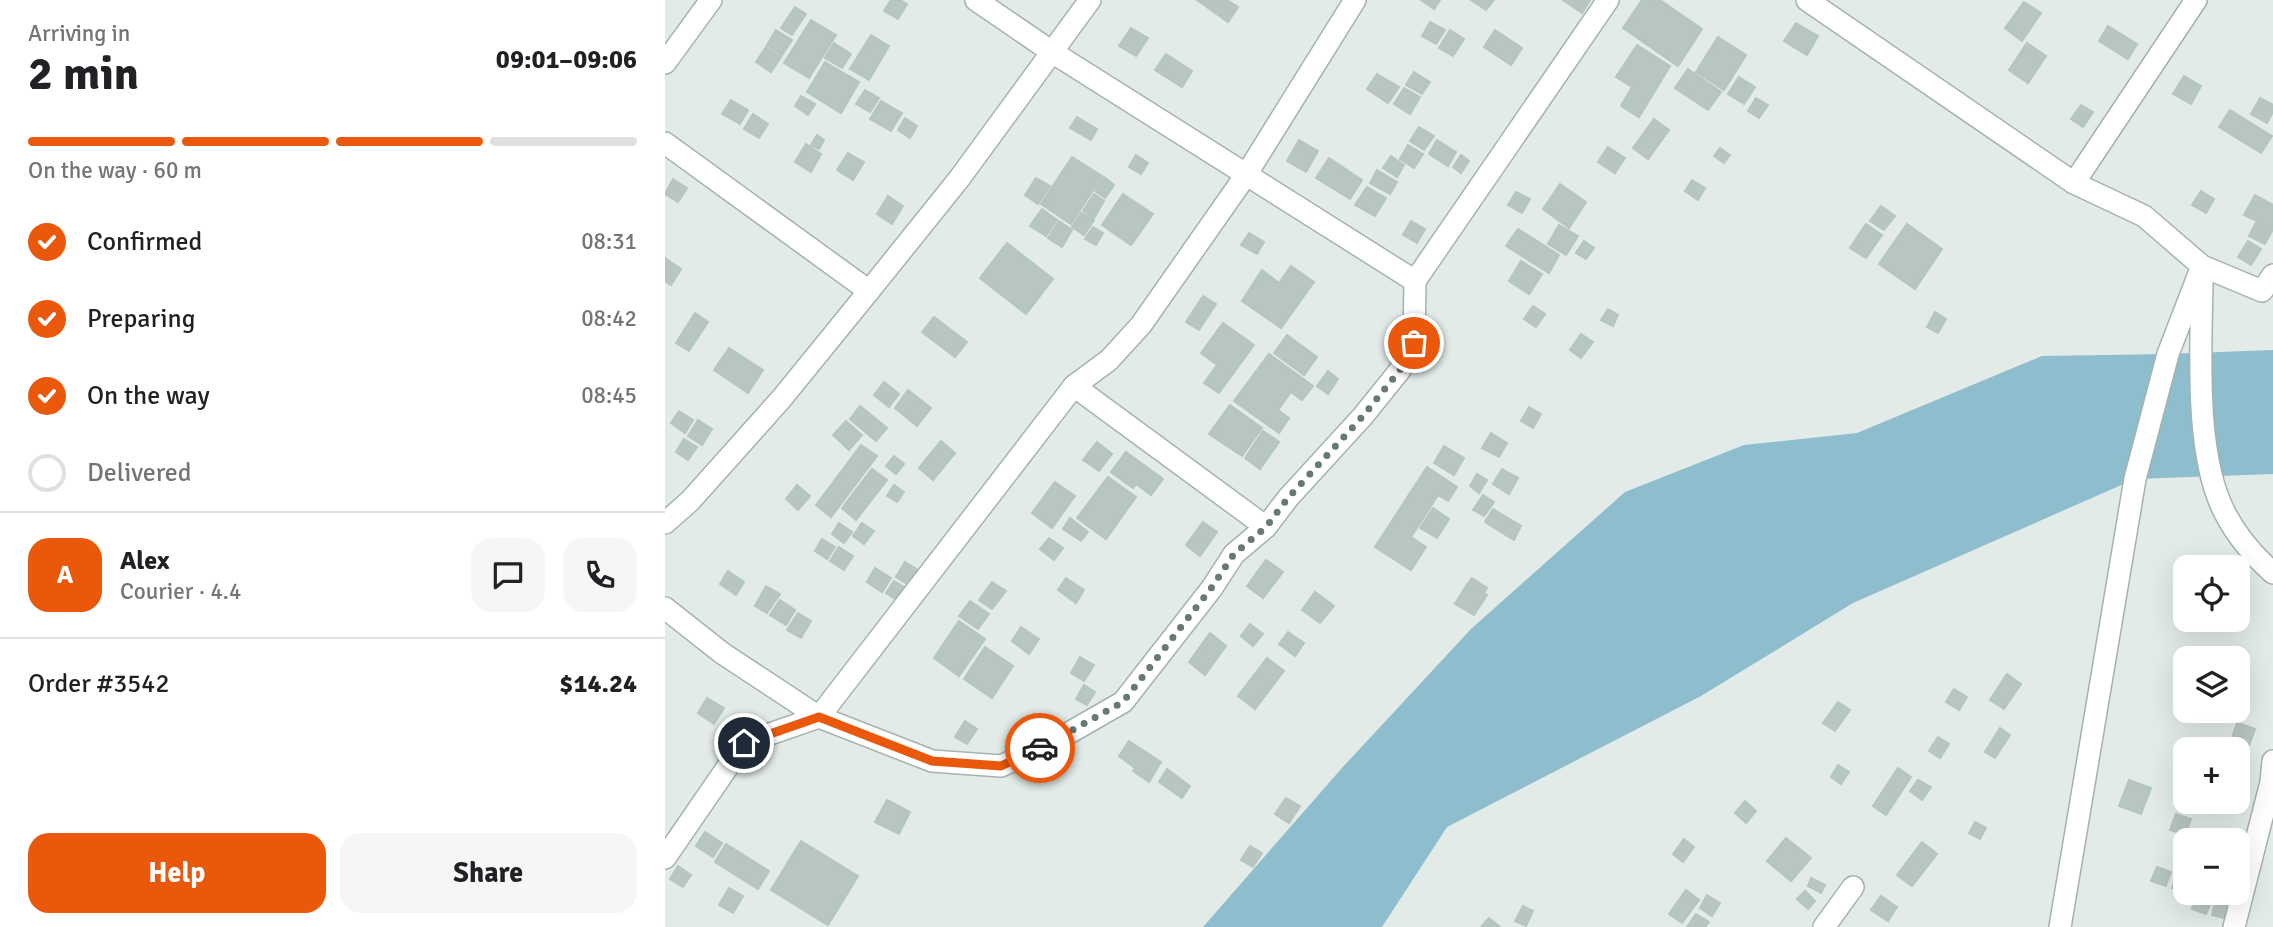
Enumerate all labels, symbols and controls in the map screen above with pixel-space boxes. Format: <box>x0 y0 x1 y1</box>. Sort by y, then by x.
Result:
text: Arriving in <box>28 19 130 48</box>
text: 09:01–09:06 <box>496 44 637 76</box>
text: 2 min <box>28 46 139 102</box>
text: On the way · 60 m <box>28 156 202 185</box>
icon: check <box>28 223 66 261</box>
text: Confirmed <box>87 226 202 258</box>
text: 08:31 <box>581 227 637 256</box>
icon: check <box>28 300 66 338</box>
text: Preparing <box>87 303 195 335</box>
text: 08:42 <box>581 304 637 333</box>
pin <box>1384 313 1444 373</box>
icon: bag <box>1395 324 1433 362</box>
icon: check <box>28 377 66 415</box>
text: On the way <box>87 380 210 412</box>
text: 08:45 <box>581 381 637 410</box>
text: Delivered <box>87 457 192 489</box>
button: chat <box>471 538 545 612</box>
button: phone <box>563 538 637 612</box>
text: Alex <box>120 545 170 577</box>
map controls <box>2173 555 2250 905</box>
button: locate <box>2173 555 2250 632</box>
text: A <box>57 559 73 591</box>
text: Courier · 4.4 <box>120 577 241 606</box>
button: layers <box>2173 646 2250 723</box>
text: Order #3542 <box>28 668 169 700</box>
text: $14.24 <box>559 668 637 700</box>
pin <box>714 713 774 773</box>
courier <box>1005 713 1075 783</box>
icon: home <box>725 724 763 762</box>
icon: car <box>1021 729 1059 767</box>
button: + <box>2173 737 2250 814</box>
button: − <box>2173 828 2250 905</box>
button: Help <box>28 833 326 913</box>
button: Share <box>340 833 637 913</box>

